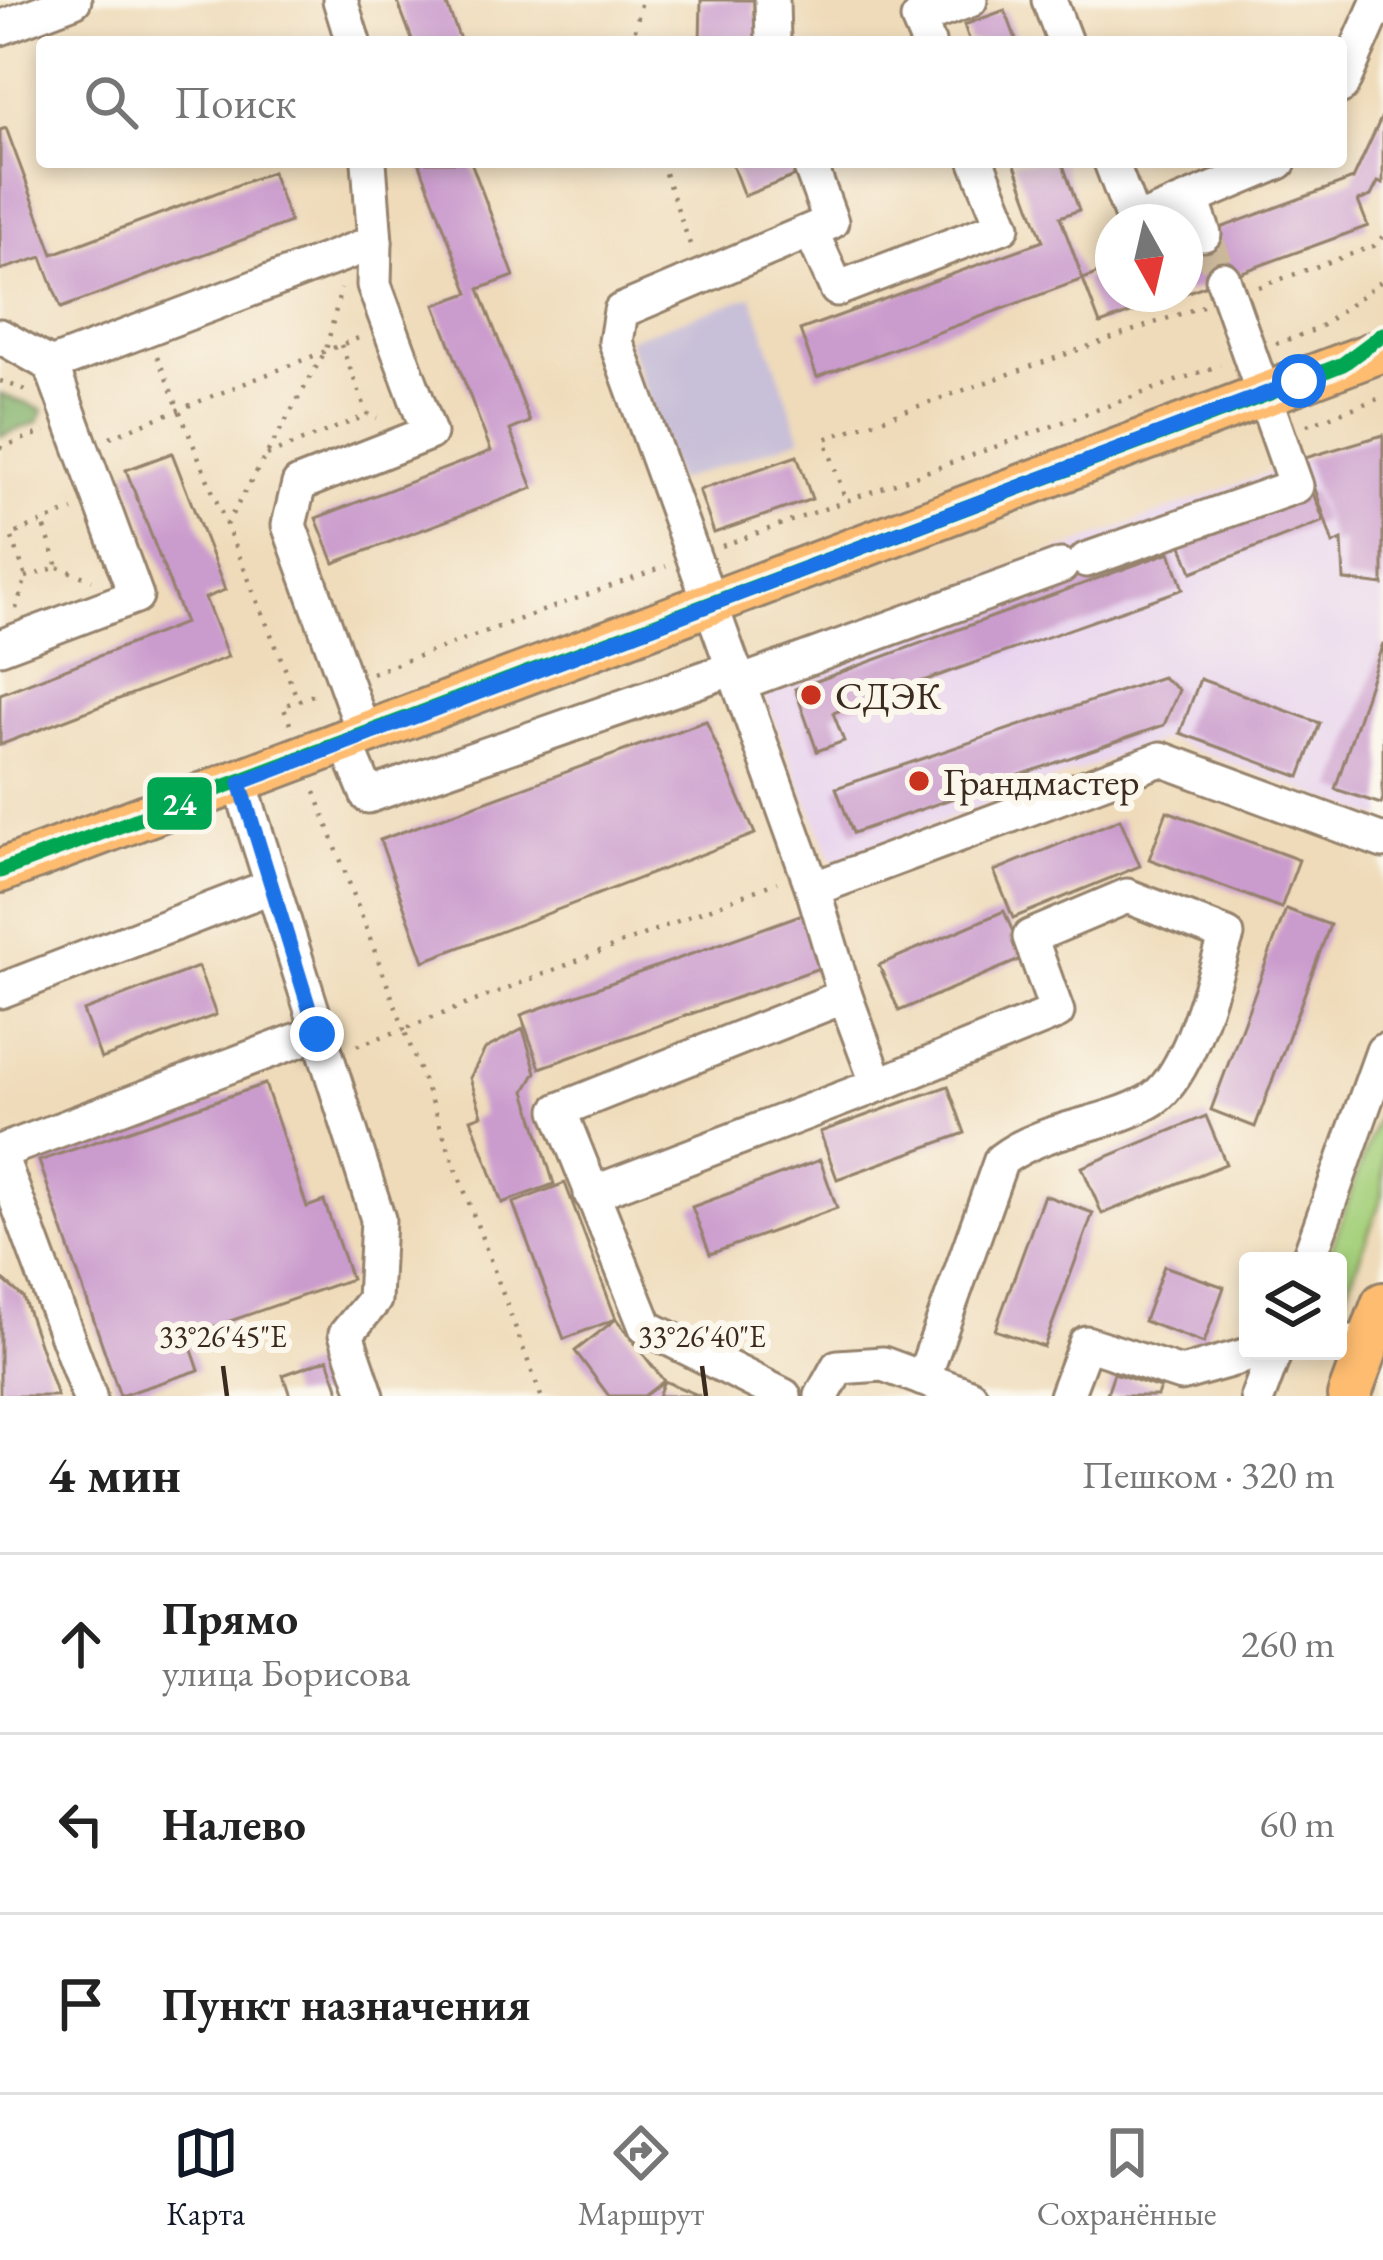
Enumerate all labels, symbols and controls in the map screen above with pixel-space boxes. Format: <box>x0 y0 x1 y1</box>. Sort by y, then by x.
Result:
search box <box>36 36 1347 168</box>
icon: search <box>78 69 144 135</box>
text: Поиск <box>174 73 296 131</box>
north arrow <box>1095 204 1203 312</box>
route start <box>1272 354 1326 408</box>
place label: СДЭК <box>835 670 942 721</box>
marker: СДЭК <box>798 682 824 708</box>
place label: Грандмастер <box>943 756 1140 807</box>
marker: Грандмастер <box>906 768 932 794</box>
line badge: 24 <box>145 775 214 832</box>
text: 24 <box>162 782 197 825</box>
route end <box>290 1007 344 1061</box>
map controls <box>1239 1252 1347 1360</box>
button: layers <box>1239 1252 1347 1360</box>
text: 33°26'45"E <box>159 1317 287 1356</box>
text: 33°26'40"E <box>638 1317 766 1356</box>
text: 4 мин <box>48 1441 181 1507</box>
text: Пешком · 320 m <box>1082 1449 1335 1500</box>
text: Прямо <box>162 1589 298 1647</box>
icon: ahead <box>48 1611 114 1677</box>
text: 260 m <box>1241 1618 1335 1669</box>
text: улица Борисова <box>162 1647 410 1698</box>
icon: left <box>48 1791 114 1857</box>
text: Налево <box>162 1795 306 1853</box>
text: 60 m <box>1259 1798 1335 1849</box>
icon: arrive <box>48 1971 114 2037</box>
text: Пункт назначения <box>162 1975 531 2033</box>
tab: Карта <box>166 2120 245 2235</box>
tab: Маршрут <box>578 2120 704 2235</box>
tab: Сохранённые <box>1037 2120 1217 2235</box>

